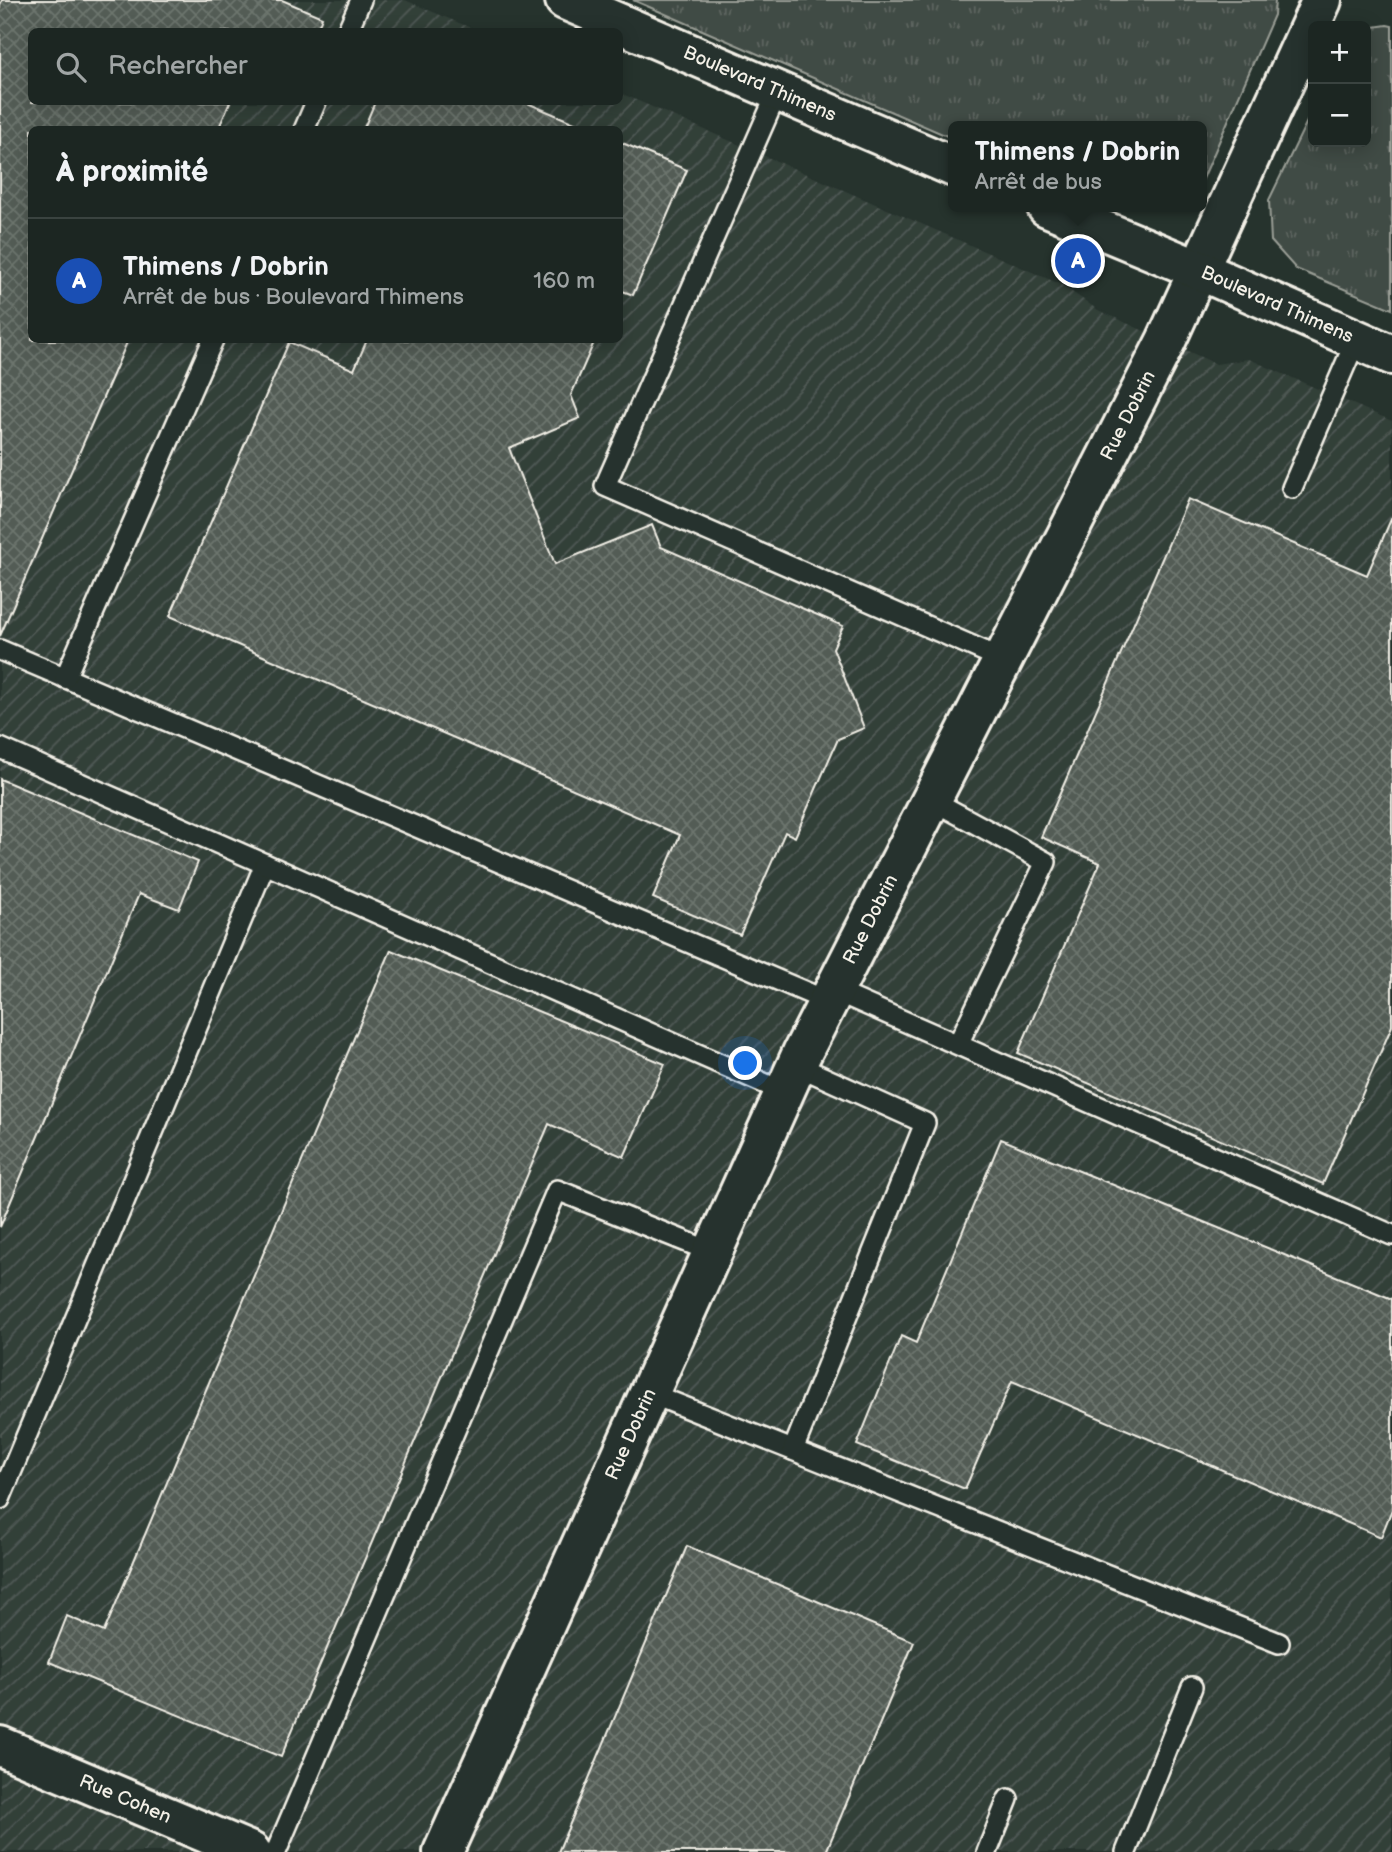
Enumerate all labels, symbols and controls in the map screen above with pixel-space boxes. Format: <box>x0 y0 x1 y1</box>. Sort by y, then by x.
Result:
map controls <box>1308 21 1371 147</box>
button: + <box>1308 21 1371 84</box>
search box <box>28 28 623 105</box>
street label: Boulevard Thimens <box>680 41 840 127</box>
icon: search <box>52 48 90 86</box>
text: Rechercher <box>108 51 247 82</box>
button: − <box>1308 84 1371 147</box>
popup <box>948 121 1207 212</box>
text: Thimens / Dobrin <box>975 137 1180 168</box>
text: À proximité <box>56 154 208 190</box>
text: Arrêt de bus <box>975 168 1102 196</box>
pin: A <box>1055 235 1101 287</box>
text: Thimens / Dobrin <box>123 252 329 283</box>
street label: Boulevard Thimens <box>1197 261 1357 348</box>
text: A <box>72 267 86 295</box>
text: 160 m <box>533 267 595 295</box>
text: Arrêt de bus · Boulevard Thimens <box>123 283 464 311</box>
street label: Rue Dobrin <box>1095 367 1160 464</box>
street label: Rue Dobrin <box>838 871 903 968</box>
your location <box>728 1046 762 1080</box>
street label: Rue Dobrin <box>600 1385 661 1483</box>
street label: Rue Cohen <box>76 1769 175 1828</box>

